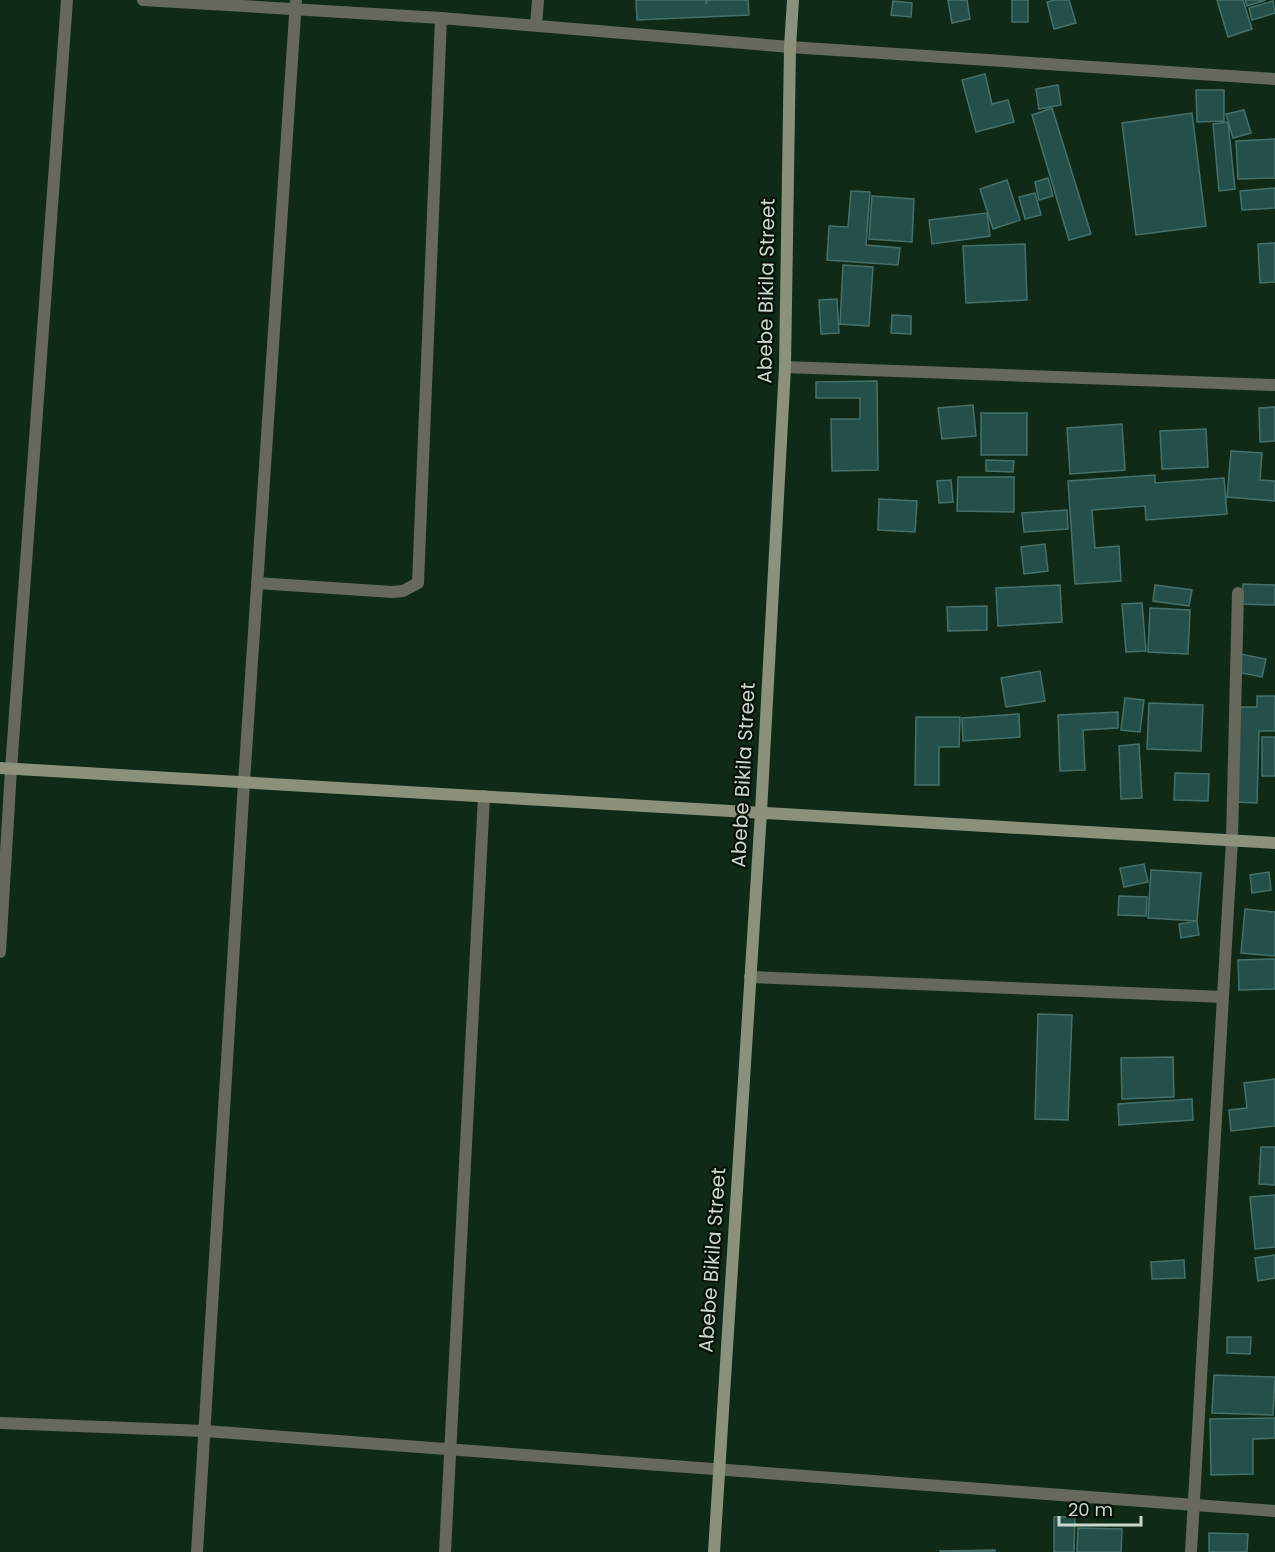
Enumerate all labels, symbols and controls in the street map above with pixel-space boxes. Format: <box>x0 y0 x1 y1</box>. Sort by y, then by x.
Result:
street label: Abebe Bikila Street <box>750 198 782 384</box>
street label: Abebe Bikila Street <box>724 682 762 868</box>
street label: Abebe Bikila Street <box>692 1167 732 1353</box>
scale bar <box>1059 1489 1142 1527</box>
text: 20 m <box>1068 1497 1113 1522</box>

